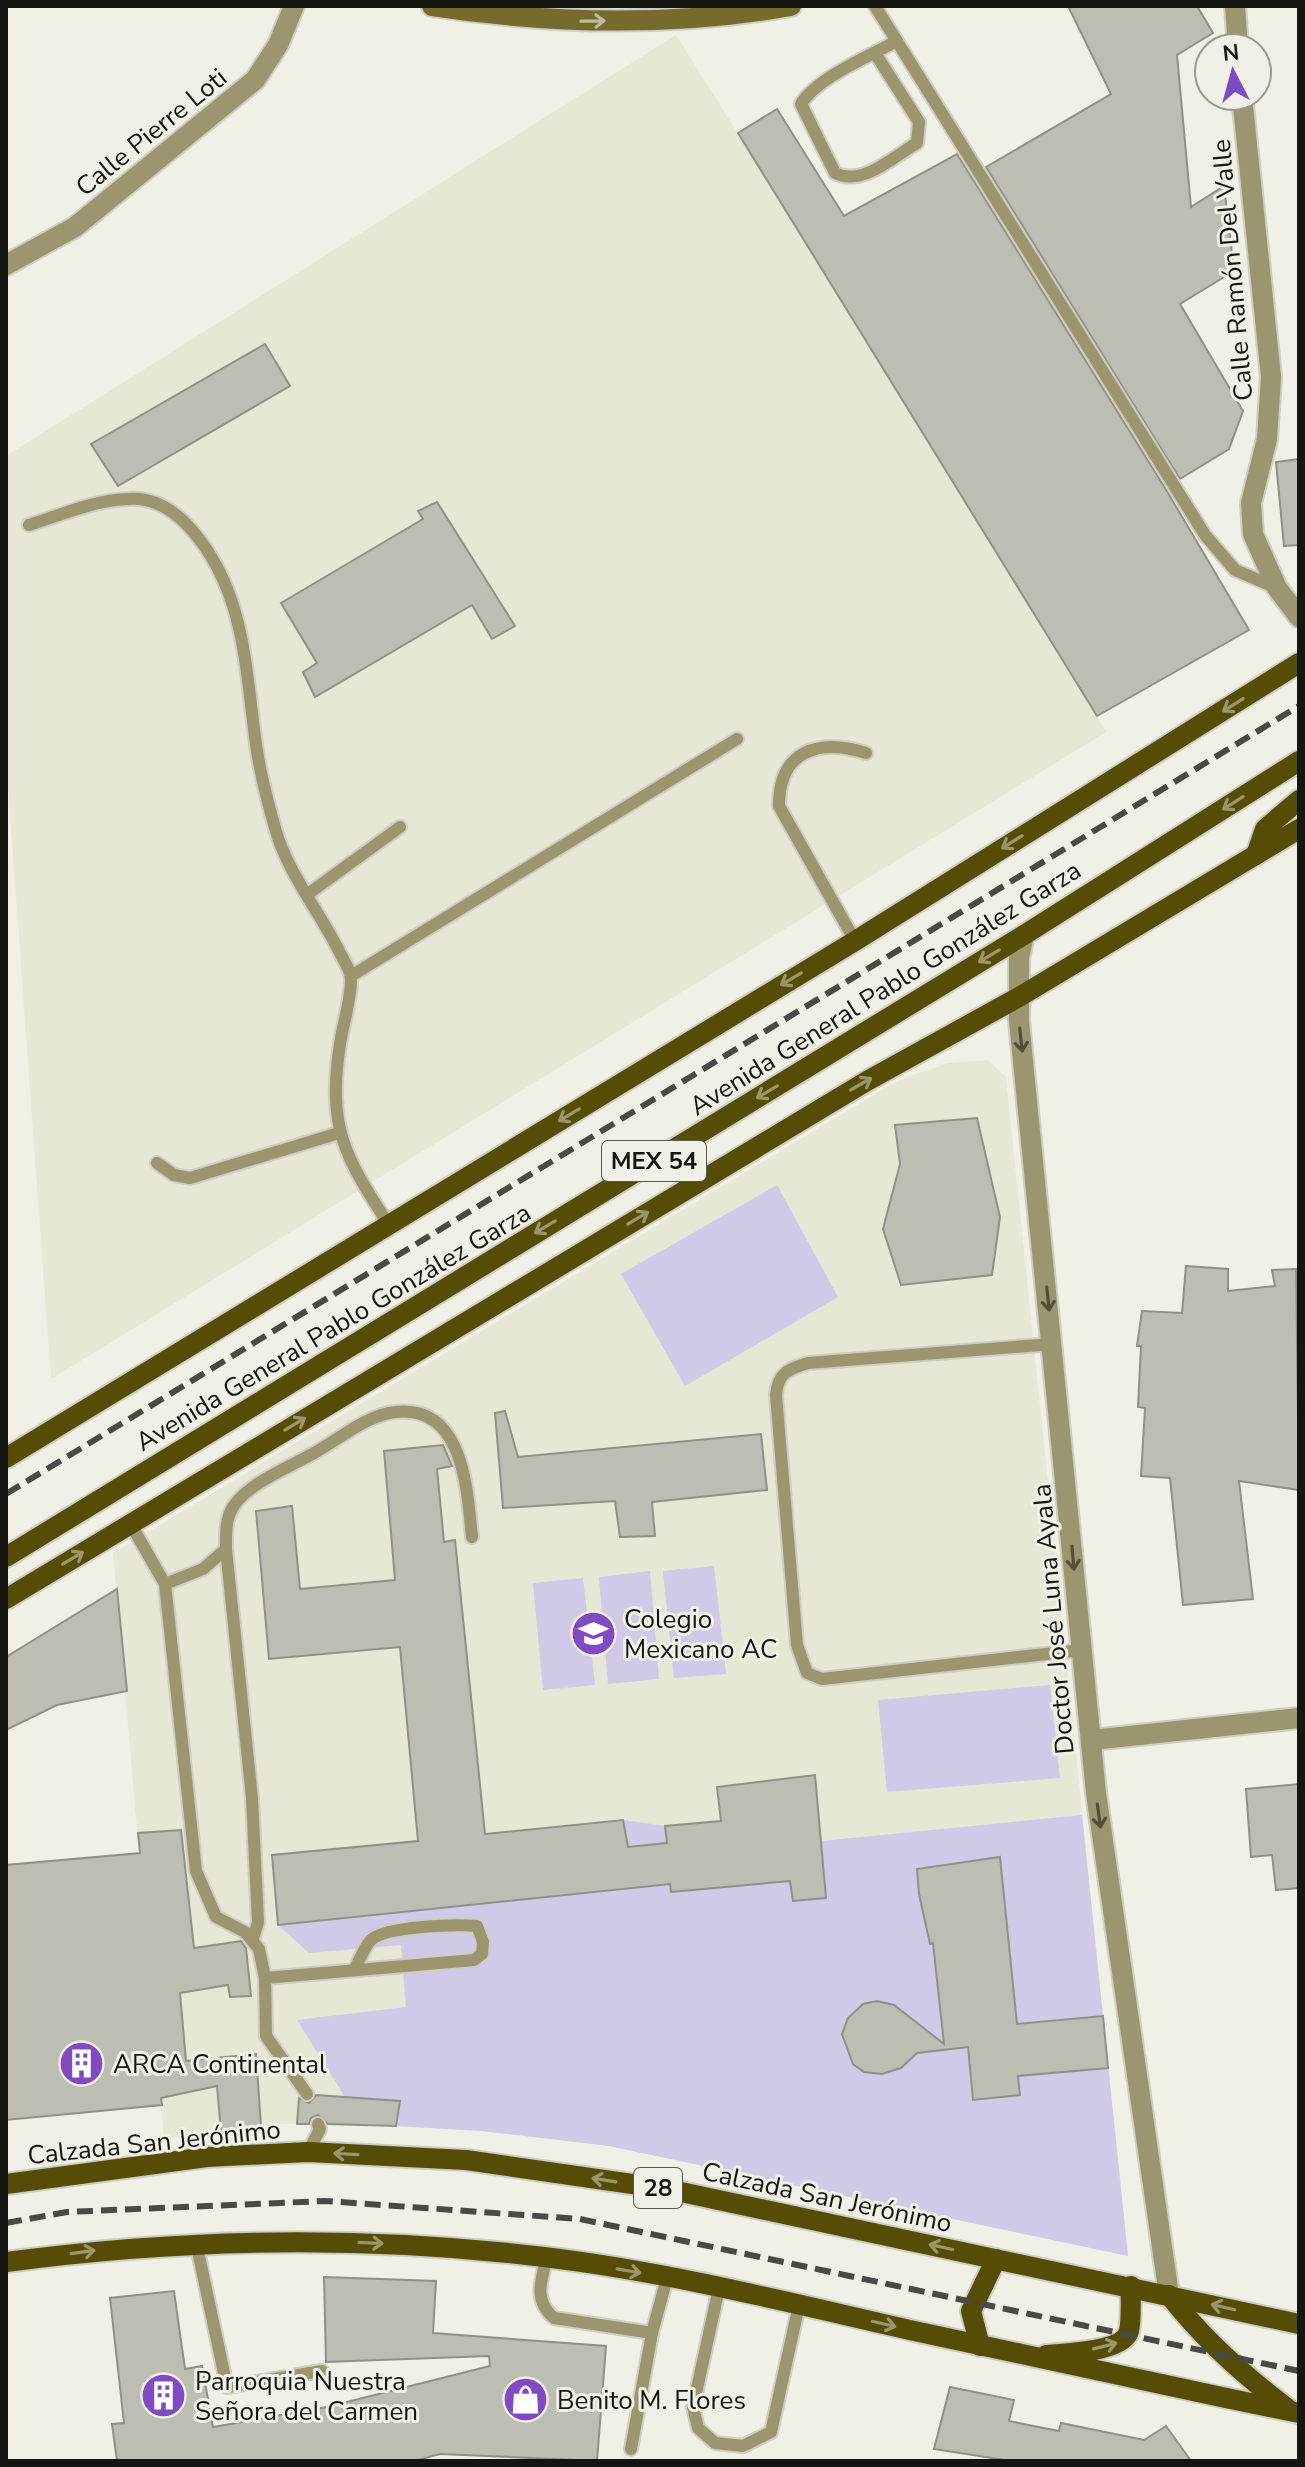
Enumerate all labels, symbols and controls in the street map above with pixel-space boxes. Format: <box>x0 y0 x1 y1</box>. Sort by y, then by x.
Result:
one-way arrow <box>579 13 606 29</box>
north arrow <box>1193 32 1273 112</box>
text: N <box>1221 37 1241 69</box>
street label: Calle Pierre Loti <box>68 60 234 204</box>
street label: Calle Ramón Del Valle <box>1204 138 1261 402</box>
one-way arrow <box>1222 697 1245 713</box>
one-way arrow <box>1222 795 1245 811</box>
one-way arrow <box>1001 835 1024 851</box>
street label: Avenida General Pablo González Garza <box>683 853 1088 1124</box>
one-way arrow <box>978 948 1001 964</box>
one-way arrow <box>780 971 803 987</box>
one-way arrow <box>1014 1026 1029 1053</box>
one-way arrow <box>849 1076 872 1092</box>
one-way arrow <box>756 1084 779 1100</box>
one-way arrow <box>558 1107 581 1123</box>
road number: MEX 54 <box>602 1141 706 1181</box>
street label: Avenida General Pablo González Garza <box>129 1195 537 1460</box>
one-way arrow <box>626 1210 649 1226</box>
one-way arrow <box>534 1219 557 1235</box>
one-way arrow <box>1041 1285 1056 1312</box>
one-way arrow <box>283 1416 306 1432</box>
street label: Doctor José Luna Ayala <box>1024 1482 1083 1756</box>
one-way arrow <box>1066 1544 1081 1570</box>
one-way arrow <box>61 1550 84 1566</box>
place label: Colegio Mexicano AC <box>624 1602 777 1667</box>
school or university icon: Colegio Mexicano AC <box>569 1610 617 1658</box>
one-way arrow <box>1092 1803 1107 1828</box>
building icon: ARCA Continental <box>58 2040 106 2088</box>
place label: ARCA Continental <box>113 2047 327 2082</box>
street label: Calzada San Jerónimo <box>26 2112 282 2173</box>
one-way arrow <box>333 2146 360 2161</box>
street label: Calzada San Jerónimo <box>699 2154 955 2241</box>
road number: 28 <box>634 2168 682 2208</box>
one-way arrow <box>592 2172 617 2187</box>
one-way arrow <box>357 2236 384 2251</box>
one-way arrow <box>929 2239 955 2254</box>
one-way arrow <box>70 2244 95 2259</box>
one-way arrow <box>616 2265 641 2280</box>
one-way arrow <box>1211 2299 1236 2314</box>
one-way arrow <box>870 2317 896 2332</box>
one-way arrow <box>1091 2338 1117 2353</box>
place label: Parroquia Nuestra Señora del Carmen <box>195 2364 418 2429</box>
building icon: Parroquia Nuestra Señora del Carmen <box>140 2372 188 2420</box>
shop icon: Benito M. Flores <box>502 2376 550 2424</box>
place label: Benito M. Flores <box>557 2383 746 2418</box>

